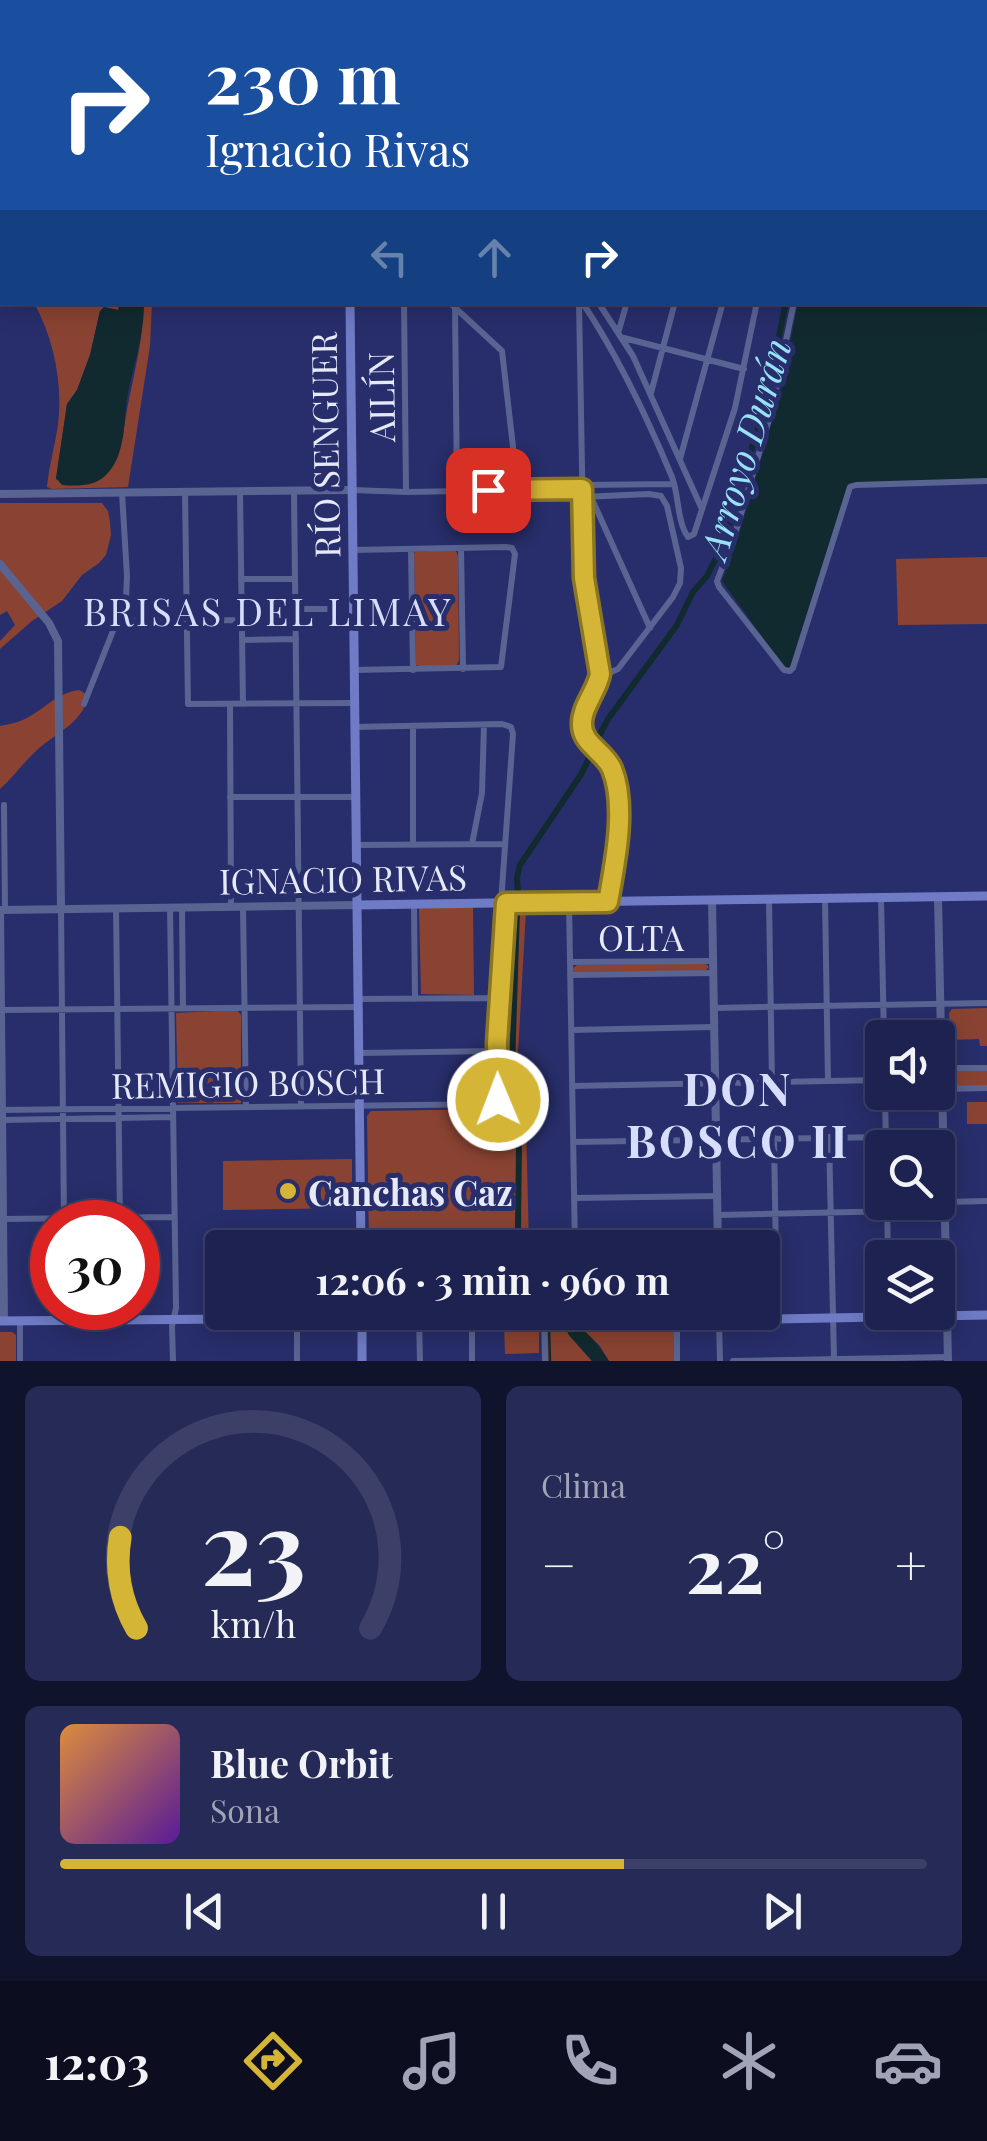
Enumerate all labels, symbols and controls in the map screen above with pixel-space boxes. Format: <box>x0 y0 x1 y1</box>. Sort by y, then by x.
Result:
text: 230 m <box>205 28 401 122</box>
icon: right <box>40 40 170 170</box>
text: Ignacio Rivas <box>205 118 470 178</box>
icon: left <box>362 230 417 285</box>
icon: ahead <box>467 230 522 285</box>
icon: right <box>572 230 627 285</box>
street label: RÍO SENGUER <box>299 330 349 558</box>
water label: Arroyo Durán <box>685 332 802 568</box>
street label: AILÍN <box>356 351 404 444</box>
pin <box>446 448 531 533</box>
icon: arrive <box>461 463 516 518</box>
district label: BRISAS DEL LIMAY <box>83 585 453 636</box>
street label: IGNACIO RIVAS <box>219 852 467 904</box>
street label: OLTA <box>598 913 685 960</box>
map controls <box>865 1020 955 1330</box>
button: sound <box>865 1020 955 1110</box>
position arrow <box>446 1048 550 1152</box>
street label: REMIGIO BOSCH <box>111 1056 385 1108</box>
district label: DON BOSCO II <box>626 1057 850 1169</box>
button: search <box>865 1130 955 1220</box>
place label: Canchas Caz <box>308 1168 513 1215</box>
marker: Canchas Caz <box>277 1180 299 1202</box>
speed limit sign: 30 <box>30 1200 160 1330</box>
button: layers <box>865 1240 955 1330</box>
text: 12:06 · 3 min · 960 m <box>315 1254 670 1305</box>
text: Clima <box>541 1463 626 1506</box>
text: 23 <box>200 1473 306 1612</box>
text: 22° <box>686 1512 786 1612</box>
text: − <box>541 1526 577 1600</box>
text: + <box>895 1526 927 1600</box>
text: km/h <box>210 1599 296 1647</box>
text: Blue Orbit <box>210 1737 393 1788</box>
text: Sona <box>210 1788 280 1831</box>
icon: previous <box>177 1884 232 1939</box>
icon: pause <box>466 1884 521 1939</box>
icon: next <box>755 1884 810 1939</box>
icon: directions <box>238 2026 308 2096</box>
icon: music <box>397 2026 467 2096</box>
icon: phone <box>555 2026 625 2096</box>
icon: climate <box>714 2026 784 2096</box>
icon: car <box>873 2026 943 2096</box>
text: 12:03 <box>44 2031 149 2091</box>

